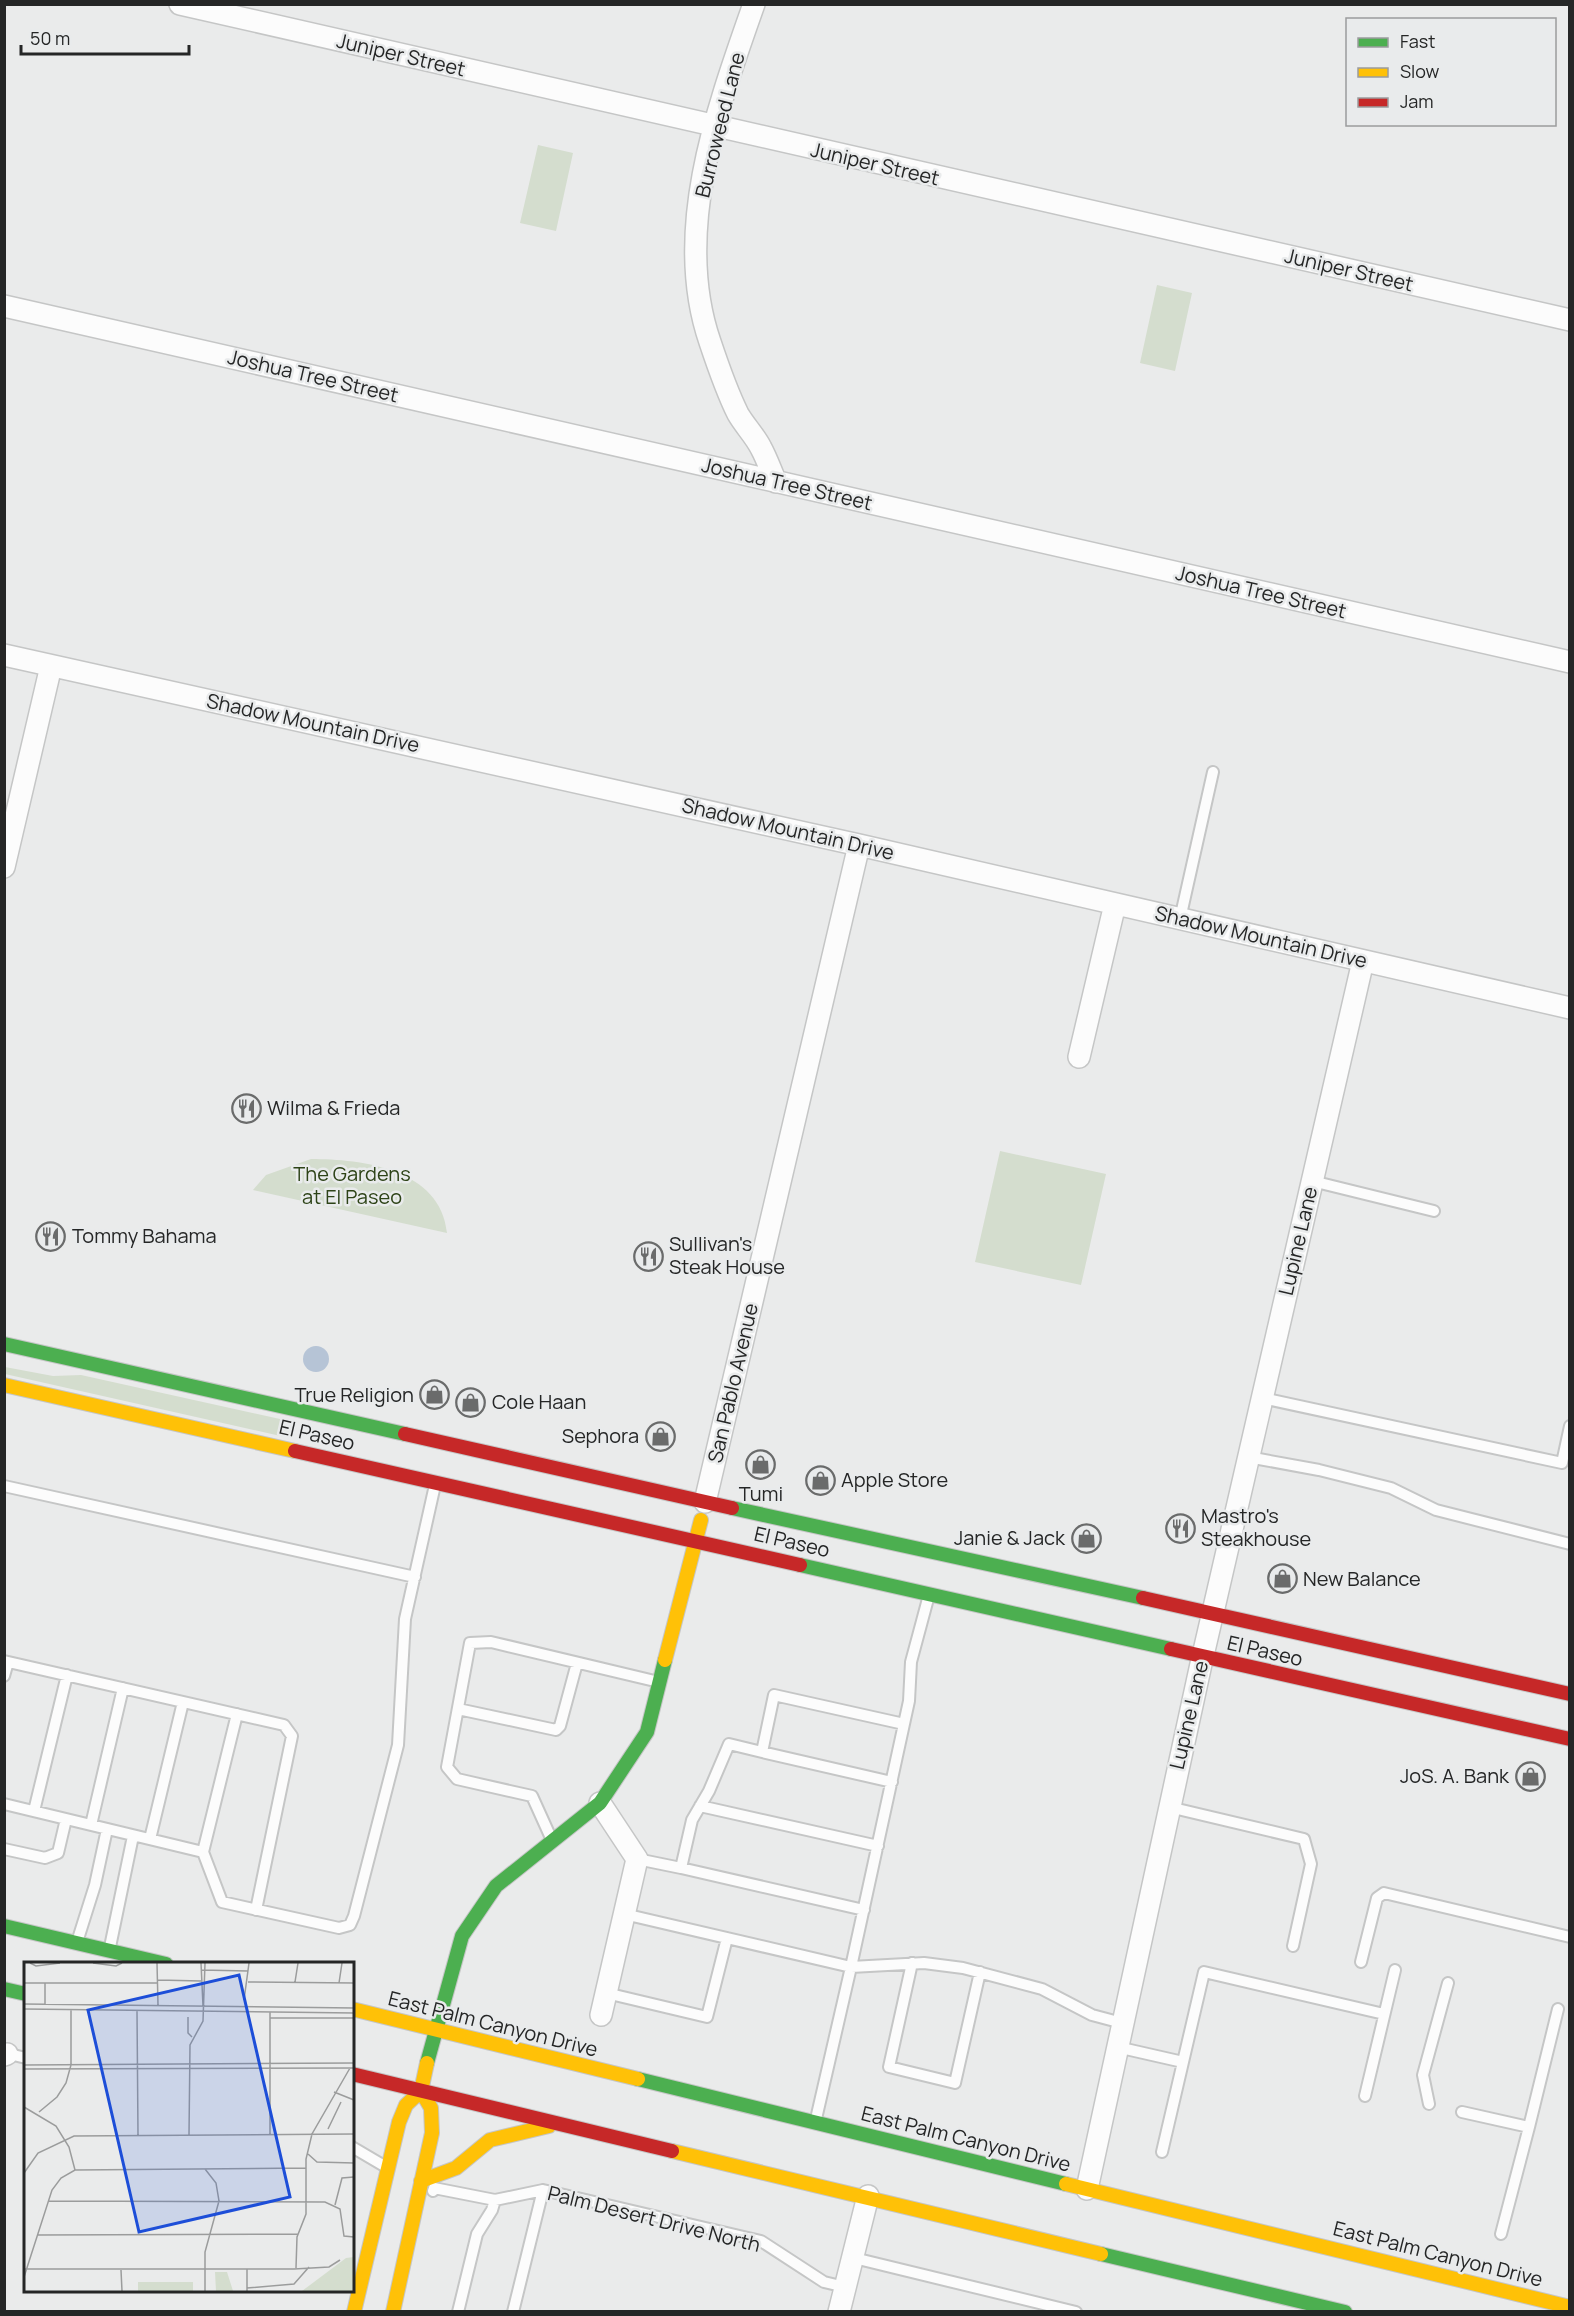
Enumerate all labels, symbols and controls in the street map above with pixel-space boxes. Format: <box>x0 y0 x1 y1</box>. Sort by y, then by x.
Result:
scale bar <box>21 18 189 56</box>
legend <box>1346 18 1556 126</box>
text: 50 m <box>30 26 70 50</box>
street label: Juniper Street <box>334 27 468 82</box>
text: Fast <box>1400 29 1435 53</box>
street label: Burroweed Lane <box>688 49 751 200</box>
text: Slow <box>1400 59 1440 83</box>
text: Jam <box>1400 89 1434 113</box>
street label: Juniper Street <box>808 136 942 191</box>
street label: Juniper Street <box>1282 242 1416 297</box>
street label: Joshua Tree Street <box>225 343 401 408</box>
street label: Joshua Tree Street <box>699 451 875 516</box>
street label: Joshua Tree Street <box>1173 559 1349 624</box>
street label: Shadow Mountain Drive <box>204 687 422 758</box>
street label: Shadow Mountain Drive <box>679 791 897 866</box>
street label: Shadow Mountain Drive <box>1152 899 1370 974</box>
restaurant icon: Wilma & Frieda <box>230 1092 262 1124</box>
place label: Wilma & Frieda <box>267 1094 400 1121</box>
park label: The Gardens at El Paseo <box>293 1160 411 1210</box>
street label: Lupine Lane <box>1272 1184 1323 1298</box>
restaurant icon: Tommy Bahama <box>35 1220 67 1252</box>
place label: Tommy Bahama <box>72 1222 217 1249</box>
place label: Sullivan's Steak House <box>669 1230 785 1280</box>
restaurant icon: Sullivan's Steak House <box>632 1240 664 1272</box>
street label: San Pablo Avenue <box>701 1301 764 1465</box>
shop icon: True Religion <box>419 1379 451 1411</box>
place label: True Religion <box>294 1381 414 1408</box>
shop icon: Cole Haan <box>455 1386 487 1418</box>
place label: Cole Haan <box>492 1388 586 1415</box>
street label: El Paseo <box>277 1413 358 1456</box>
shop icon: Sephora <box>644 1420 676 1452</box>
place label: Sephora <box>562 1422 639 1449</box>
shop icon: Tumi <box>745 1448 777 1480</box>
shop icon: Apple Store <box>804 1464 836 1496</box>
place label: Apple Store <box>841 1466 948 1493</box>
place label: Tumi <box>739 1480 783 1507</box>
place label: Mastro's Steakhouse <box>1201 1502 1311 1552</box>
restaurant icon: Mastro's Steakhouse <box>1164 1512 1196 1544</box>
street label: El Paseo <box>752 1520 833 1563</box>
shop icon: Janie & Jack <box>1070 1522 1102 1554</box>
place label: Janie & Jack <box>954 1524 1066 1551</box>
shop icon: New Balance <box>1266 1563 1298 1595</box>
place label: New Balance <box>1303 1565 1421 1592</box>
street label: El Paseo <box>1225 1629 1306 1672</box>
street label: Lupine Lane <box>1163 1658 1214 1772</box>
shop icon: JoS. A. Bank <box>1514 1760 1546 1792</box>
place label: JoS. A. Bank <box>1400 1762 1510 1789</box>
inset map <box>24 1962 354 2292</box>
street label: East Palm Canyon Drive <box>386 1984 601 2063</box>
street label: East Palm Canyon Drive <box>859 2099 1074 2178</box>
street label: Palm Desert Drive North <box>545 2179 763 2258</box>
street label: East Palm Canyon Drive <box>1331 2214 1546 2293</box>

